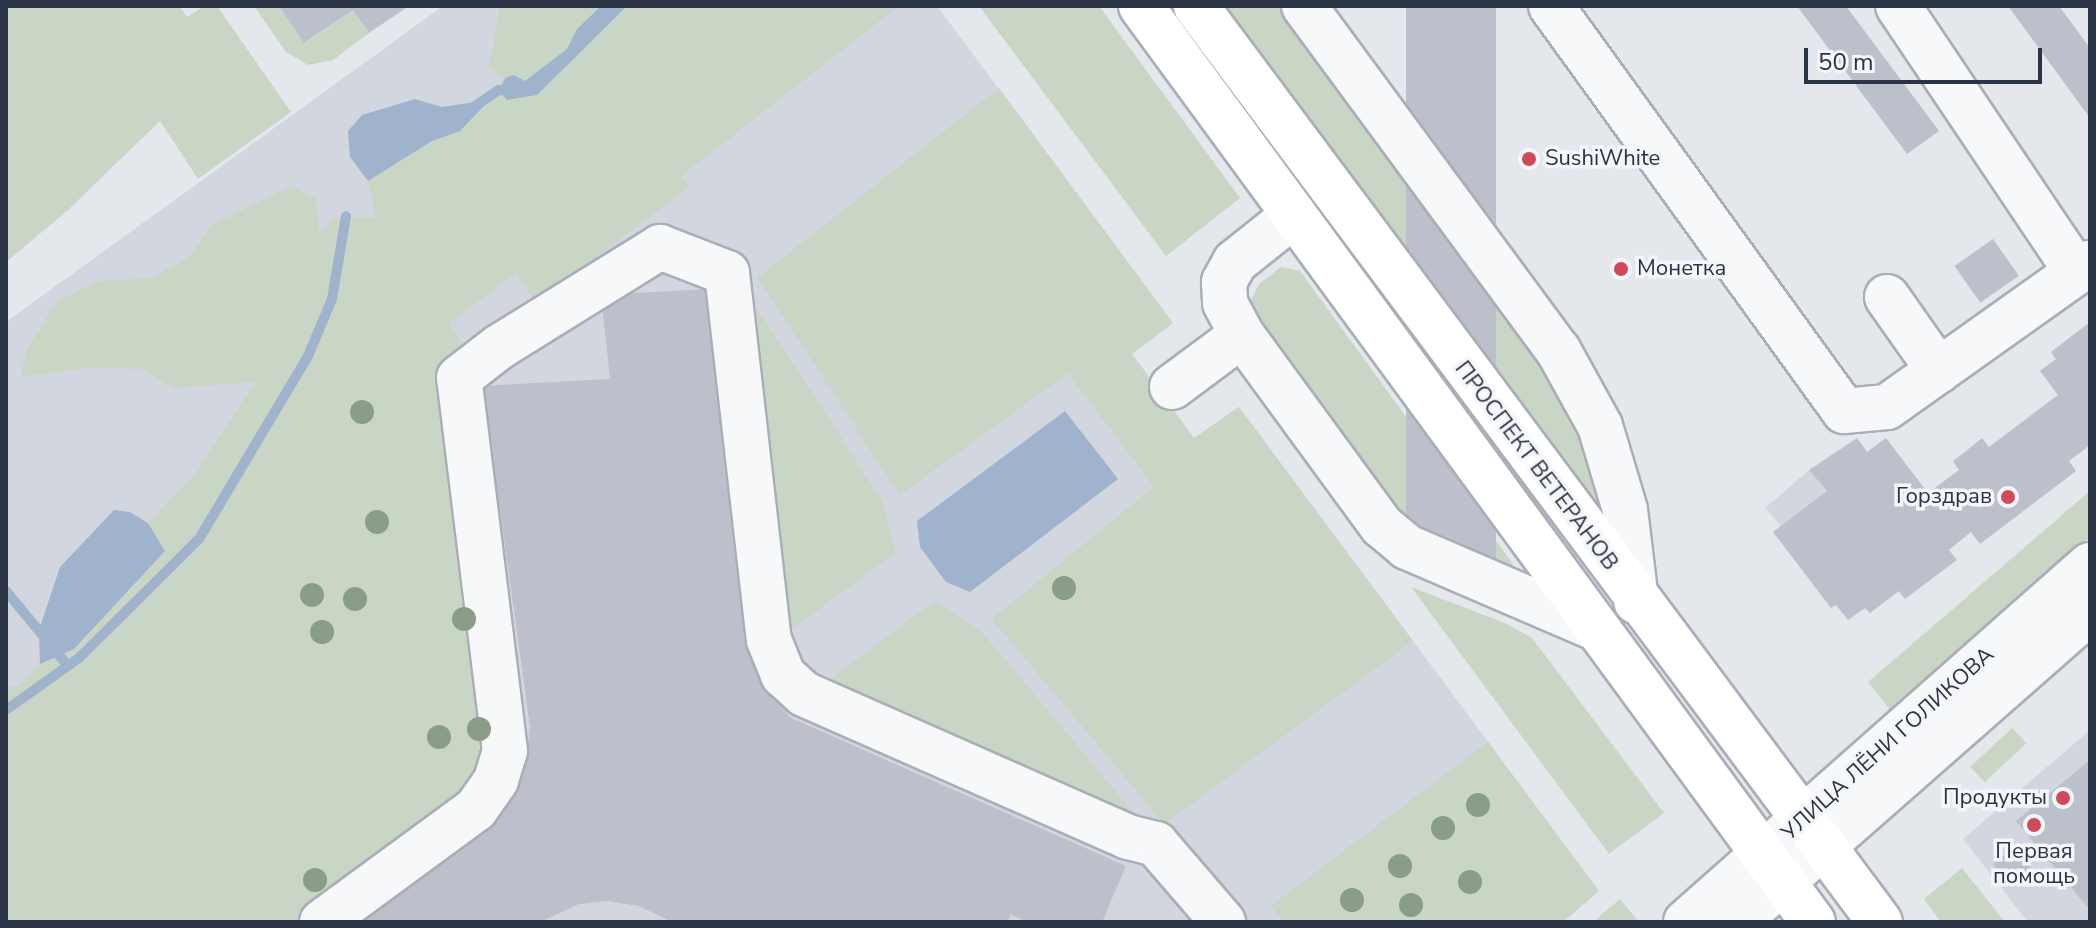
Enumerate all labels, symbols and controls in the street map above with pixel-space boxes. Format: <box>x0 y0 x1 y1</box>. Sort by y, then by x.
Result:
scale bar <box>1808 32 2046 82</box>
text: 50 m <box>1818 46 1874 78</box>
place label: SushiWhite <box>1545 146 1660 172</box>
marker: SushiWhite <box>1520 150 1538 168</box>
place label: Монетка <box>1637 256 1726 282</box>
marker: Монетка <box>1612 260 1630 278</box>
street label: ПРОСПЕКТ ВЕТЕРАНОВ <box>1449 356 1623 576</box>
place label: Горздрав <box>1896 484 1992 510</box>
marker: Горздрав <box>1999 488 2017 506</box>
street label: УЛИЦА ЛЁНИ ГОЛИКОВА <box>1776 642 2000 846</box>
place label: Продукты <box>1943 785 2047 811</box>
marker: Продукты <box>2054 789 2072 807</box>
marker: Первая помощь <box>2025 816 2043 834</box>
place label: Первая помощь <box>1993 838 2075 890</box>

